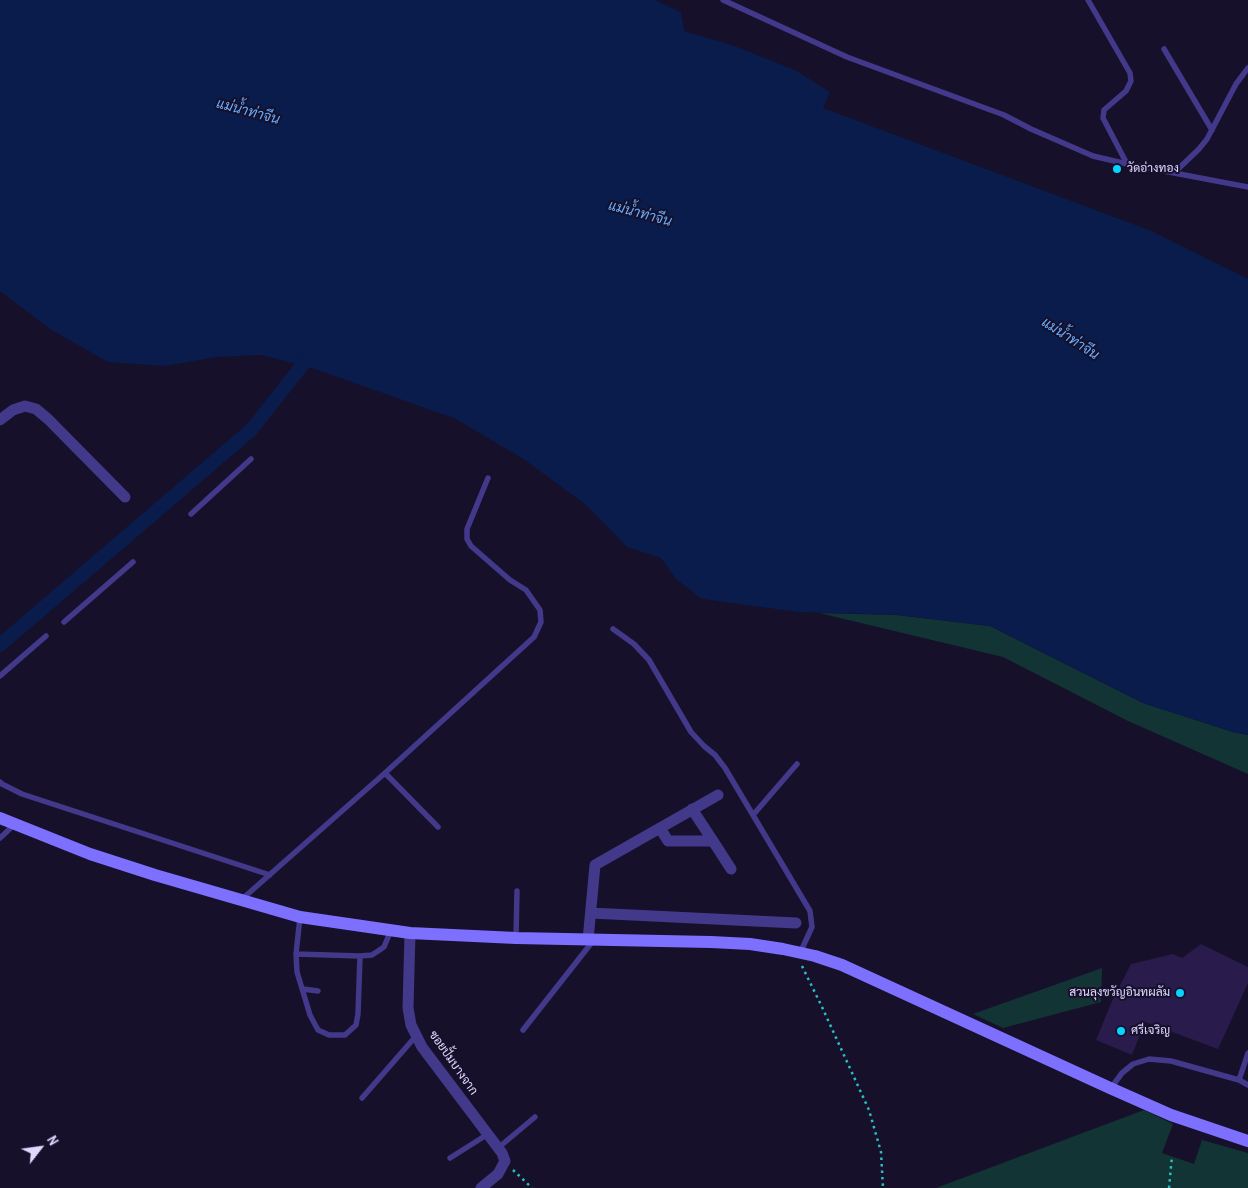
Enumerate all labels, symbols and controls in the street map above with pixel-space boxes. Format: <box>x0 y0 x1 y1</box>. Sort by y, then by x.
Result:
water label: แม่น้ำท่าจีน <box>214 95 282 129</box>
place label: วัดอ่างทอง <box>1127 162 1179 176</box>
marker: วัดอ่างทอง <box>1111 163 1123 175</box>
water label: แม่น้ำท่าจีน <box>606 197 674 231</box>
water label: แม่น้ำท่าจีน <box>1038 314 1102 364</box>
place label: สวนลุงขวัญอินทผลัม <box>1069 986 1170 1000</box>
marker: สวนลุงขวัญอินทผลัม <box>1174 987 1186 999</box>
place label: ศรีเจริญ <box>1131 1024 1170 1038</box>
marker: ศรีเจริญ <box>1115 1025 1127 1037</box>
street label: ซอยปั้มบางจาก <box>426 1028 480 1098</box>
north arrow <box>15 1123 65 1173</box>
text: N <box>43 1132 63 1149</box>

